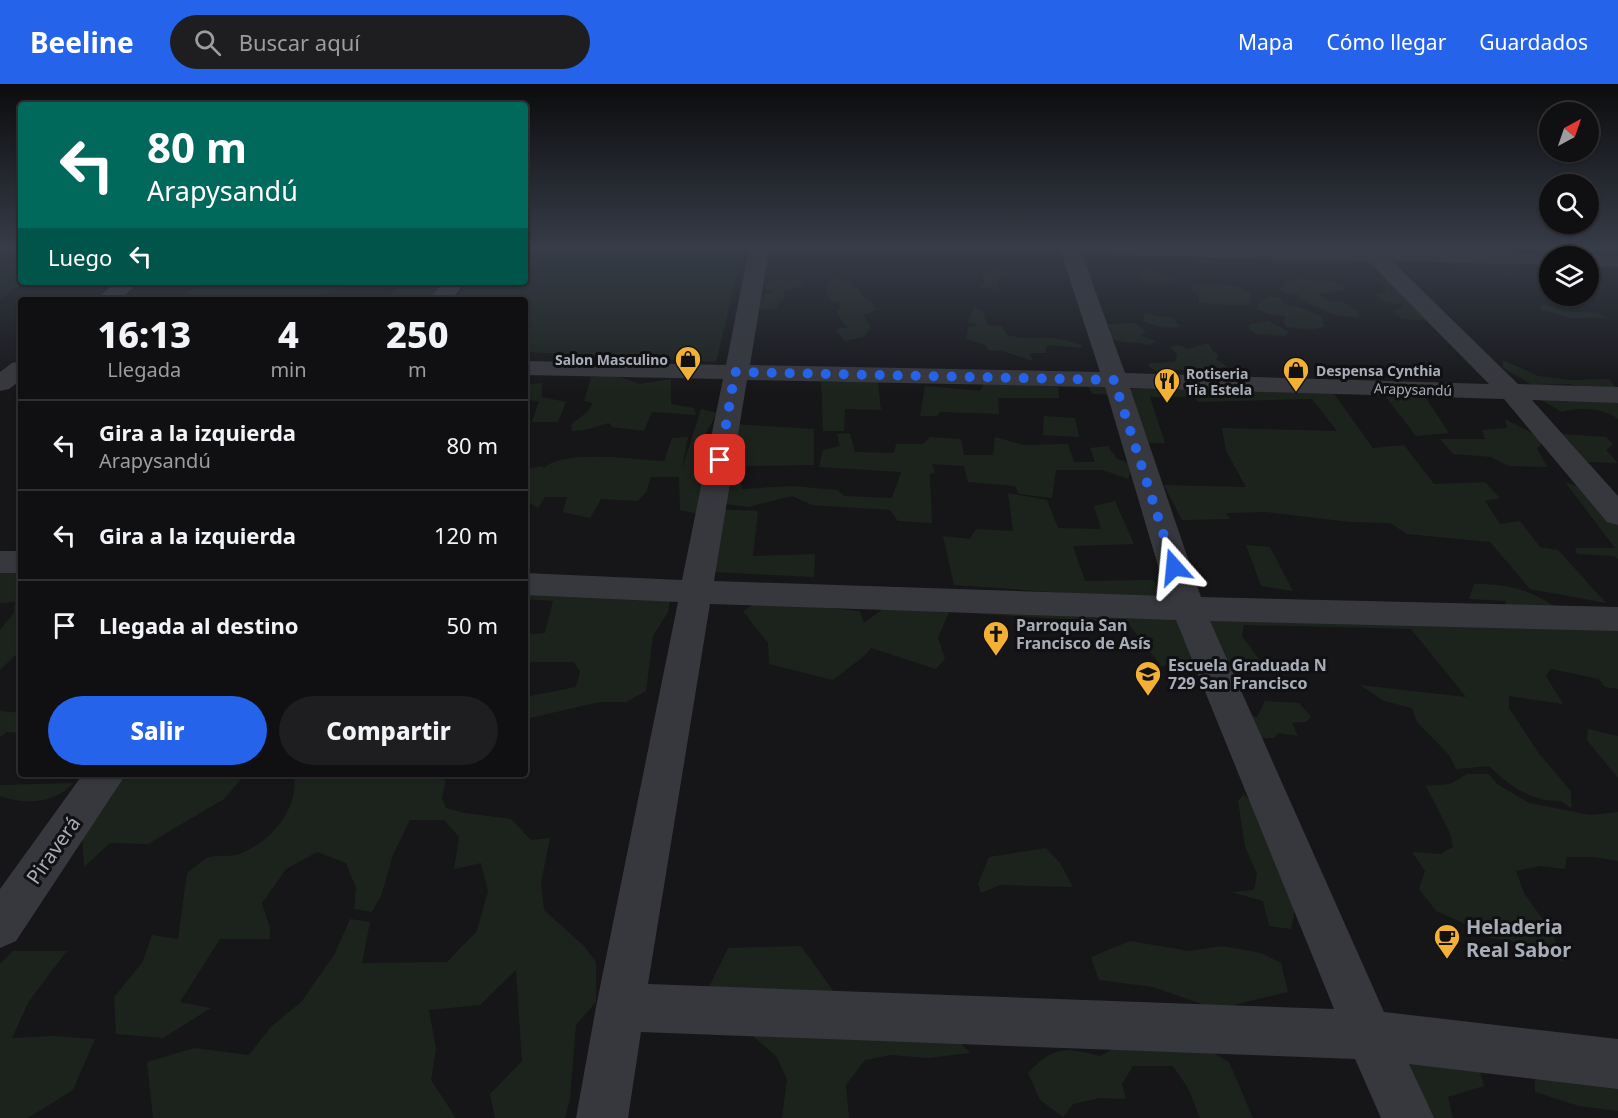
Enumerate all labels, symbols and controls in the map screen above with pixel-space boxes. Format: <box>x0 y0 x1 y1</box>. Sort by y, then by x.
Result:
search box <box>170 15 590 69</box>
text: Beeline <box>30 23 134 61</box>
icon: search <box>191 26 224 59</box>
text: Buscar aquí <box>239 27 360 57</box>
text: Mapa <box>1238 28 1293 56</box>
text: Cómo llegar <box>1326 28 1446 56</box>
text: Guardados <box>1479 28 1588 56</box>
north arrow <box>1539 102 1599 162</box>
map controls <box>1539 102 1599 306</box>
text: 80 m <box>147 118 247 175</box>
icon: left <box>48 126 126 204</box>
text: Arapysandú <box>147 172 298 209</box>
button: search <box>1539 174 1599 234</box>
icon: left <box>124 240 157 273</box>
text: Luego <box>48 242 112 272</box>
button: layers <box>1539 246 1599 306</box>
text: 16:13 <box>97 310 191 359</box>
text: 4 <box>278 310 299 359</box>
text: 250 <box>386 310 449 359</box>
shop icon: Salon Masculino <box>673 344 703 382</box>
place label: Salon Masculino <box>555 350 668 369</box>
shop icon: Despensa Cynthia <box>1281 355 1311 393</box>
text: Llegada <box>107 356 181 383</box>
text: min <box>270 356 307 383</box>
text: m <box>408 356 427 383</box>
place label: Despensa Cynthia <box>1316 361 1441 380</box>
place label: Rotiseria Tia Estela <box>1186 364 1252 399</box>
restaurant icon: Rotiseria Tia Estela <box>1152 366 1182 404</box>
street label: Arapysandú <box>1374 378 1452 400</box>
text: Gira a la izquierda <box>99 417 296 447</box>
icon: left <box>48 429 81 462</box>
text: 80 m <box>447 430 498 460</box>
pin <box>694 434 745 485</box>
icon: arrive <box>703 443 736 476</box>
text: Arapysandú <box>99 447 211 474</box>
icon: left <box>48 519 81 552</box>
text: Gira a la izquierda <box>99 520 296 550</box>
text: 120 m <box>434 520 498 550</box>
position arrow <box>1142 535 1206 599</box>
icon: arrive <box>48 609 81 642</box>
text: Llegada al destino <box>99 610 299 640</box>
text: 50 m <box>447 610 498 640</box>
place label: Parroquia San Francisco de Asís <box>1016 614 1151 654</box>
church icon: Parroquia San Francisco de Asís <box>981 619 1011 657</box>
place label: Escuela Graduada N 729 San Francisco <box>1168 654 1327 694</box>
school or university icon: Escuela Graduada N 729 San Francisco <box>1133 659 1163 697</box>
button: Salir <box>48 696 267 765</box>
button: Compartir <box>279 696 498 765</box>
street label: Piraverá <box>20 811 86 889</box>
place label: Heladeria Real Sabor <box>1466 913 1571 963</box>
cafe icon: Heladeria Real Sabor <box>1432 922 1462 960</box>

